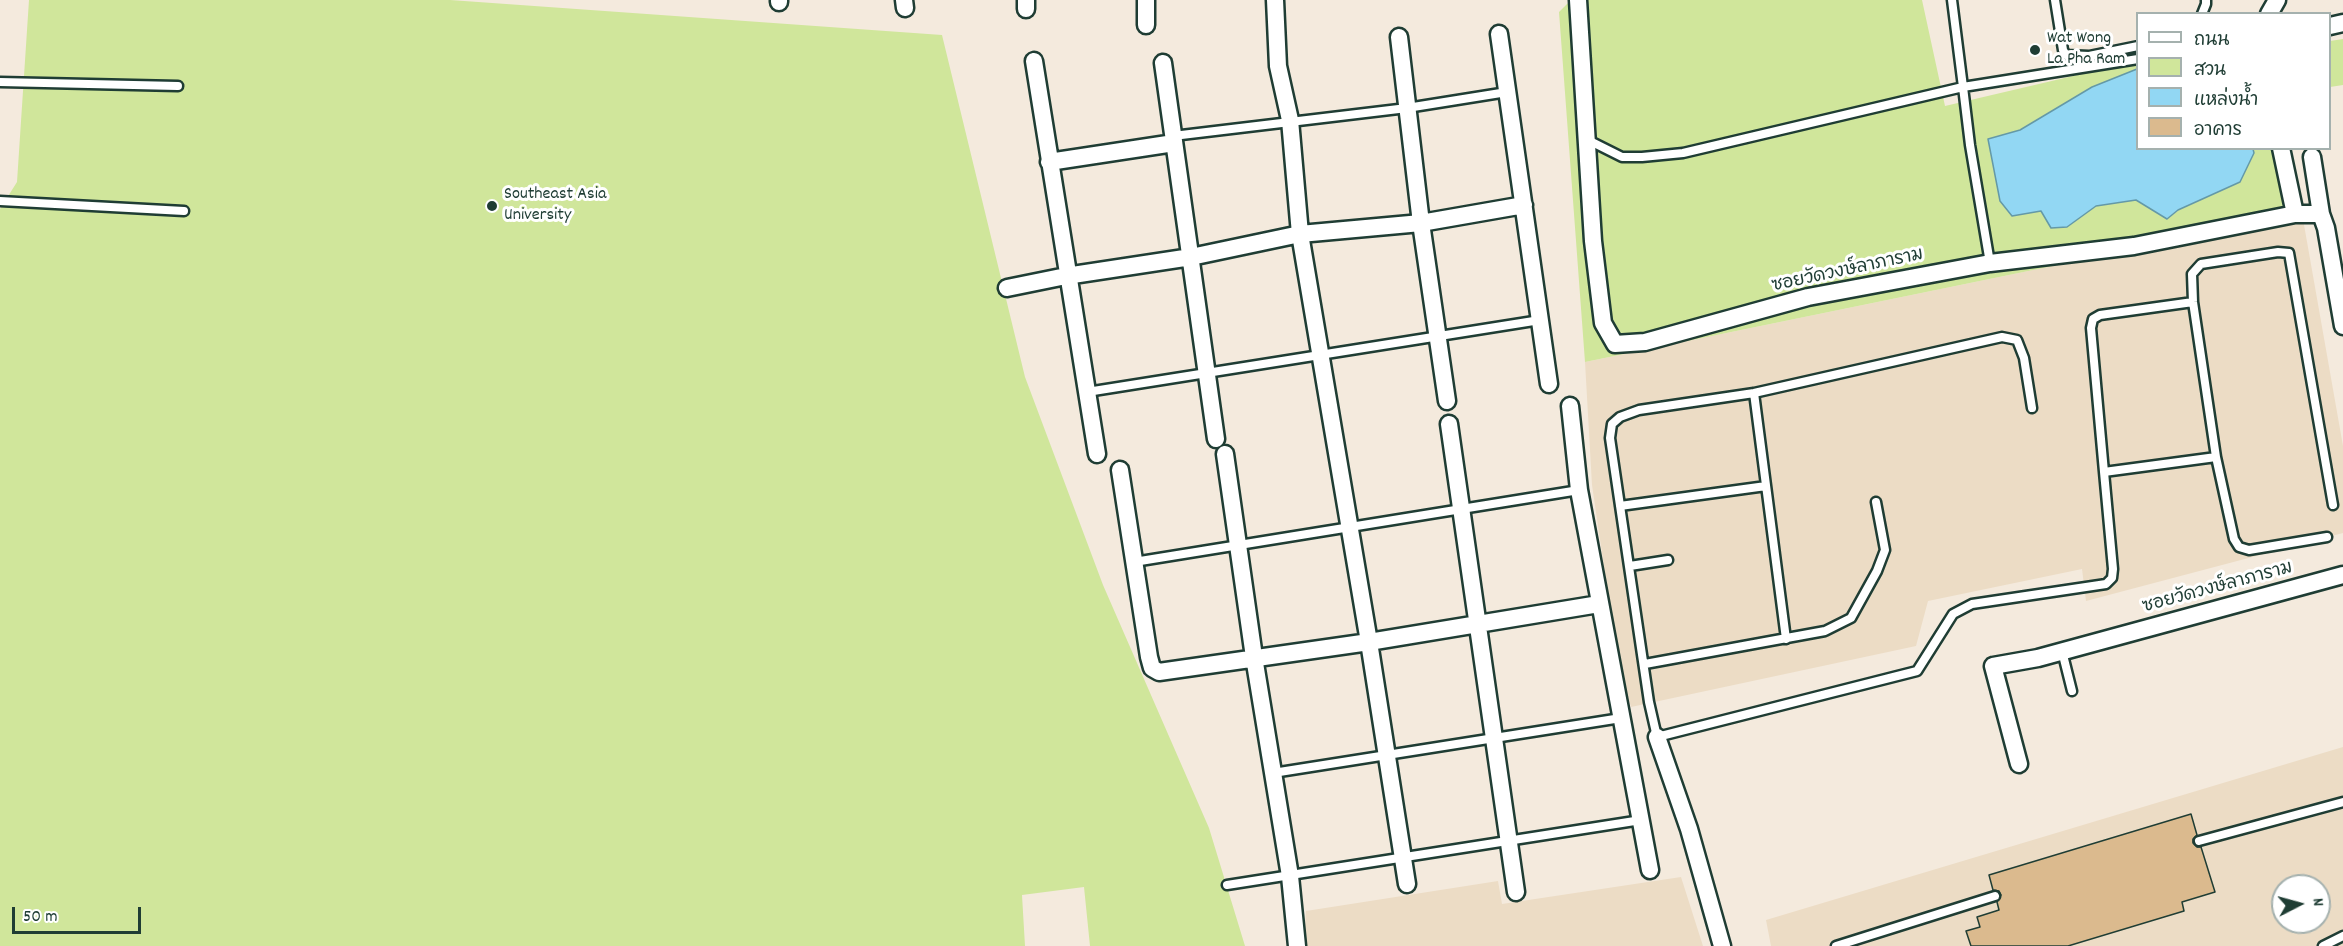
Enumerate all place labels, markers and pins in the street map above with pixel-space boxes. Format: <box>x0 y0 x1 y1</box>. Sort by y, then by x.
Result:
place label: Wat Wong La Pha Ram <box>2047 29 2125 72</box>
marker: Wat Wong La Pha Ram <box>2028 43 2042 57</box>
place label: Southeast Asia University <box>504 185 606 228</box>
marker: Southeast Asia University <box>485 199 499 213</box>

